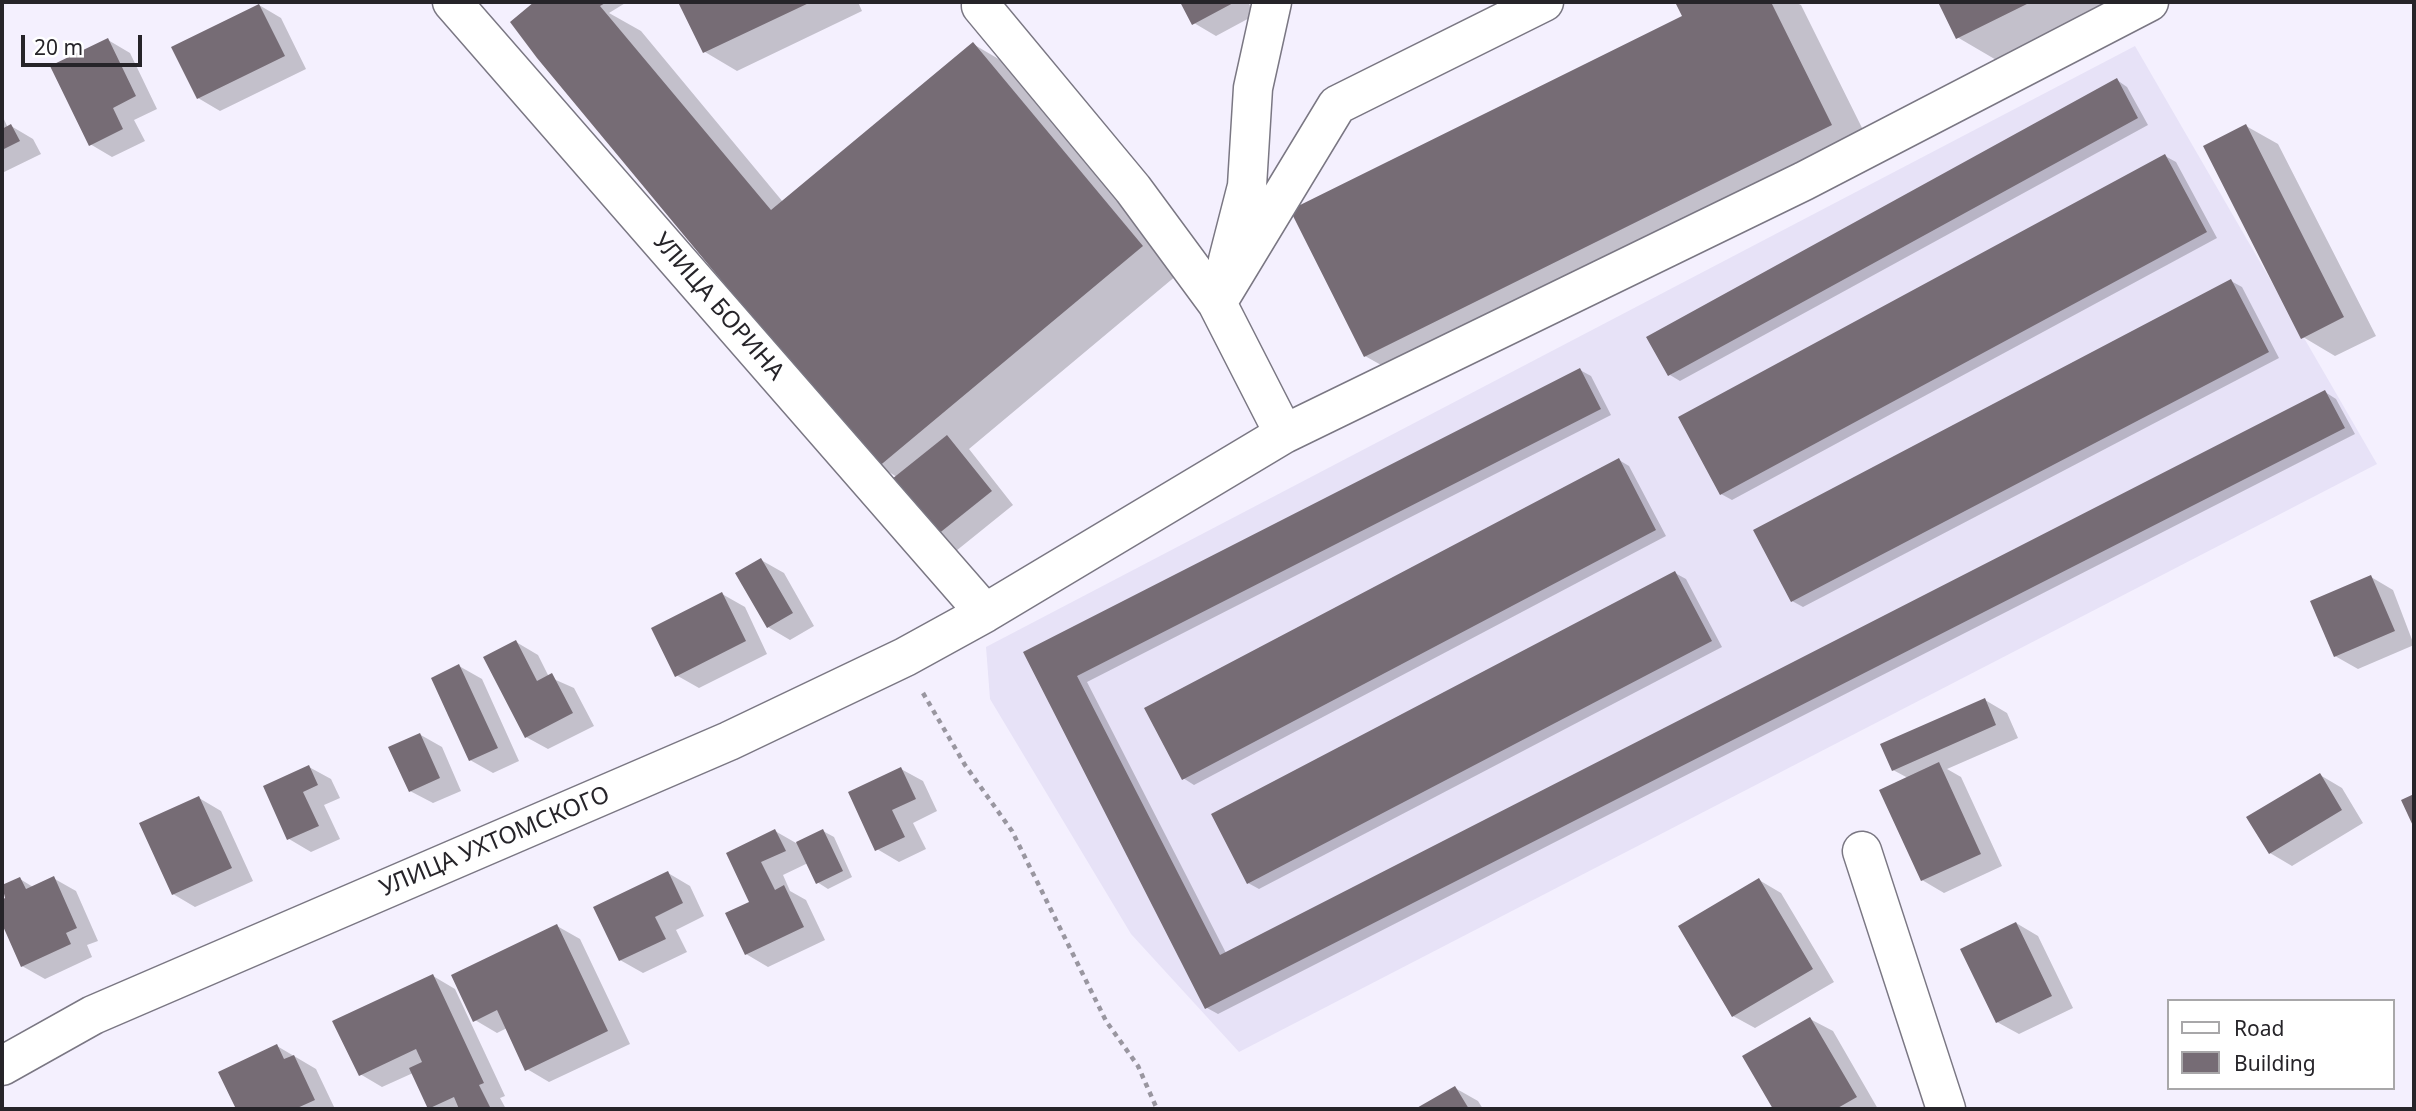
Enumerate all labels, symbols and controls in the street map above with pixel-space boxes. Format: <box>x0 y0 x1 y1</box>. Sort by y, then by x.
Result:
scale bar <box>24 21 145 65</box>
text: 20 m <box>34 33 83 61</box>
street label: УЛИЦА БОРИНА <box>646 228 790 386</box>
street label: УЛИЦА УХТОМСКОГО <box>376 781 614 903</box>
legend <box>2168 999 2395 1090</box>
text: Road <box>2234 1014 2284 1042</box>
text: Building <box>2234 1049 2316 1077</box>

